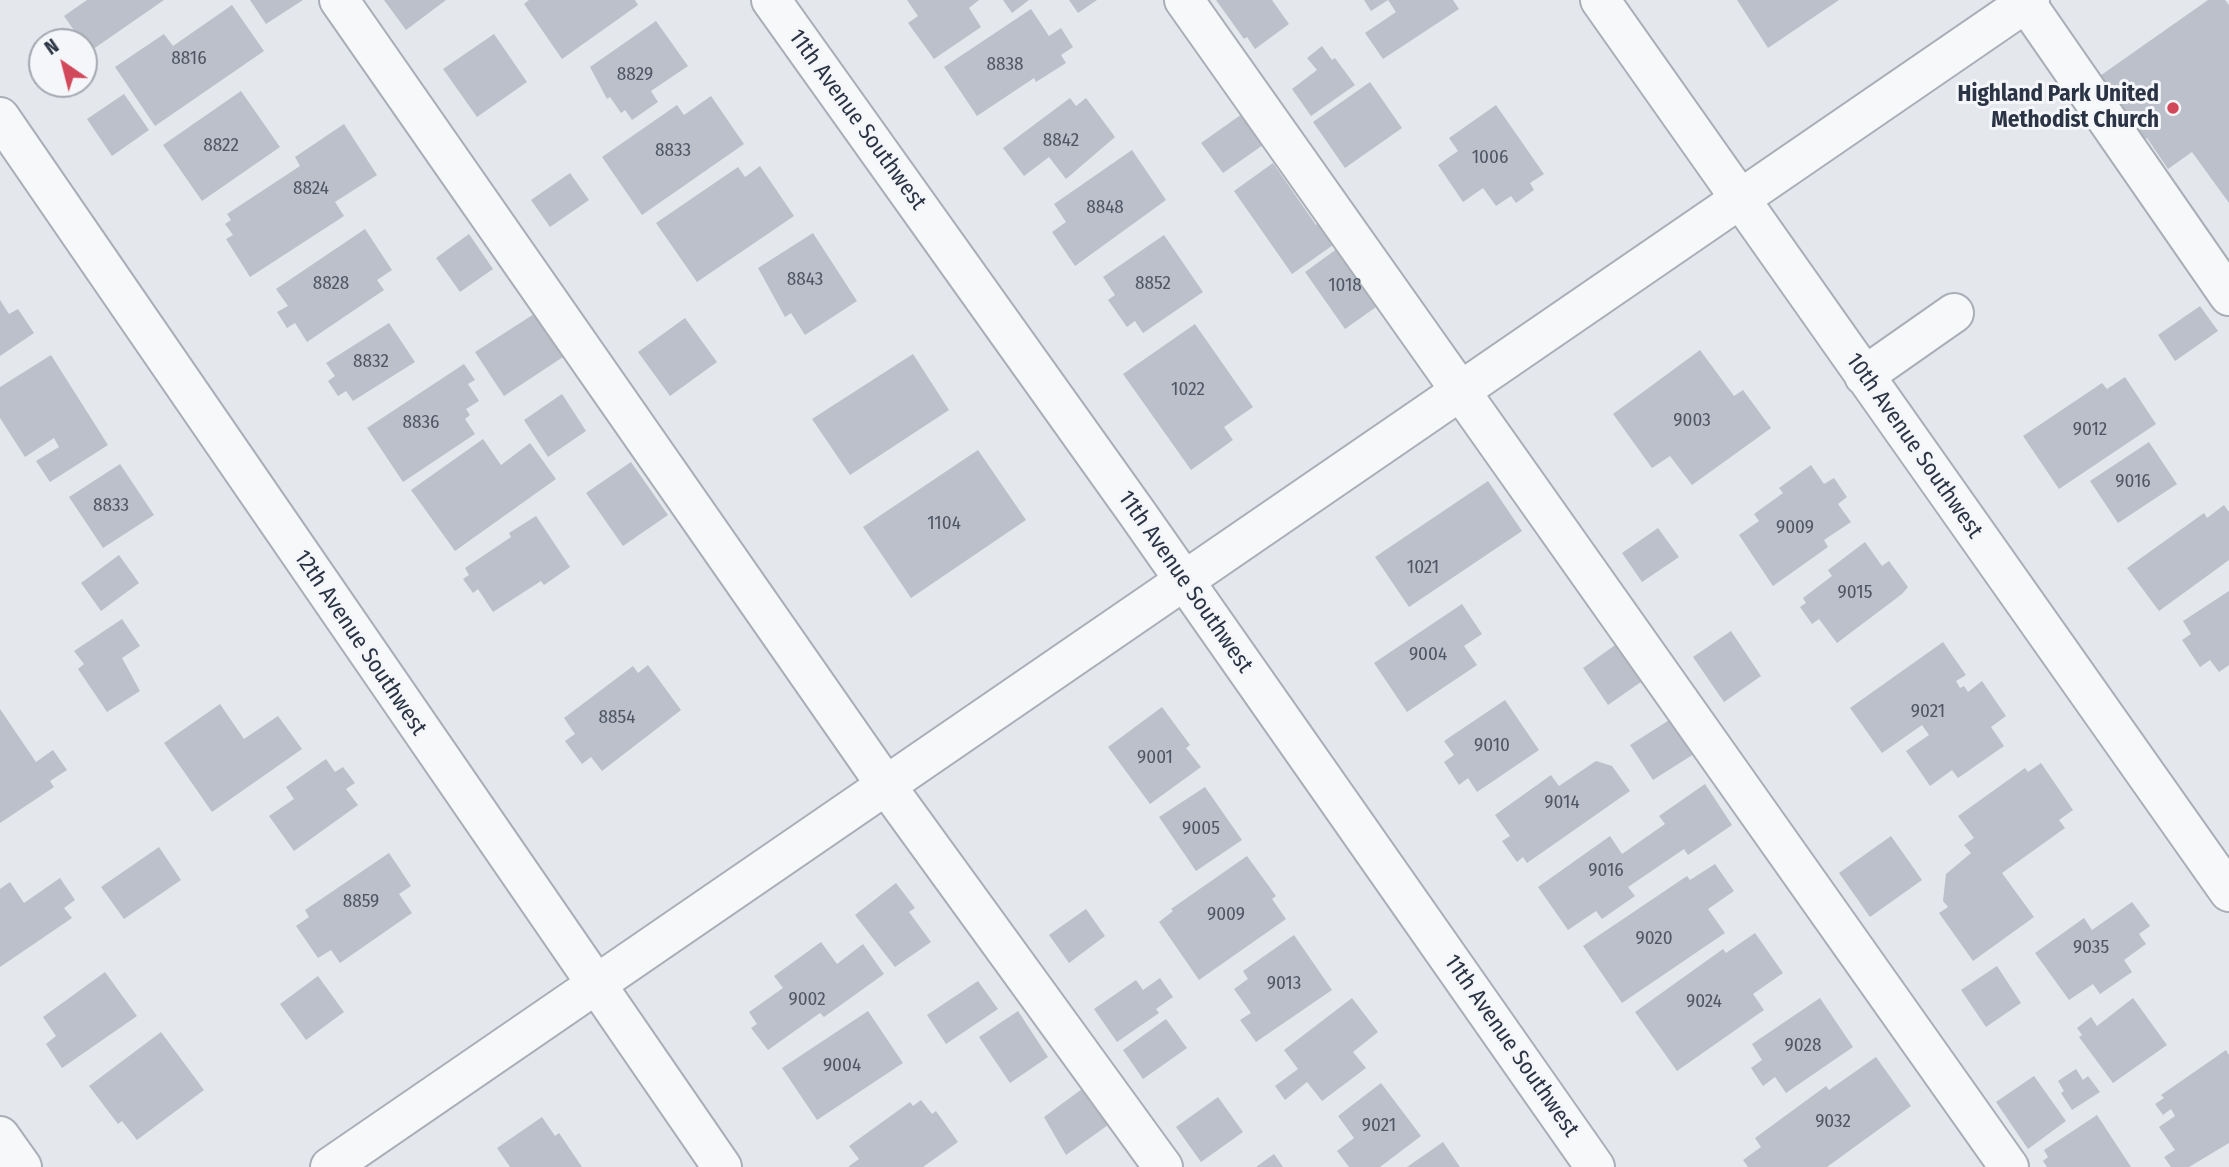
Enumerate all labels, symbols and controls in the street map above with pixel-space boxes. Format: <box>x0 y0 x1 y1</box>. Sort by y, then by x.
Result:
street label: 11th Avenue Southwest <box>782 24 932 216</box>
north arrow <box>28 28 98 98</box>
text: N <box>41 34 63 60</box>
house number: 8816 <box>171 48 207 70</box>
house number: 8838 <box>986 54 1024 76</box>
house number: 8829 <box>617 64 653 86</box>
place label: Highland Park United Methodist Church <box>1958 81 2159 135</box>
marker: Highland Park United Methodist Church <box>2165 100 2181 116</box>
house number: 8842 <box>1043 130 1079 152</box>
house number: 8822 <box>203 135 239 157</box>
house number: 8833 <box>655 140 691 162</box>
house number: 1006 <box>1472 147 1508 169</box>
house number: 8824 <box>293 178 329 200</box>
house number: 8848 <box>1086 197 1124 219</box>
house number: 8843 <box>787 269 823 291</box>
house number: 8828 <box>313 273 349 295</box>
house number: 8852 <box>1135 273 1171 295</box>
house number: 1018 <box>1328 275 1362 297</box>
street label: 10th Avenue Southwest <box>1840 348 1988 544</box>
house number: 8832 <box>353 351 389 373</box>
house number: 1022 <box>1171 379 1205 401</box>
house number: 9003 <box>1673 410 1711 432</box>
house number: 8836 <box>403 412 439 434</box>
house number: 9012 <box>2073 419 2107 441</box>
house number: 9016 <box>2115 471 2151 493</box>
street label: 11th Avenue Southwest <box>1112 486 1258 678</box>
house number: 8833 <box>93 495 129 517</box>
house number: 1104 <box>927 513 961 535</box>
house number: 9009 <box>1776 517 1814 539</box>
street label: 12th Avenue Southwest <box>288 545 432 741</box>
house number: 1021 <box>1407 557 1439 579</box>
house number: 9015 <box>1838 582 1872 604</box>
house number: 9004 <box>1409 644 1447 666</box>
house number: 9021 <box>1911 701 1945 723</box>
house number: 8854 <box>599 707 635 729</box>
house number: 9010 <box>1474 735 1510 757</box>
house number: 9001 <box>1137 747 1173 769</box>
house number: 9014 <box>1544 792 1580 814</box>
house number: 9005 <box>1182 818 1220 840</box>
house number: 9016 <box>1588 860 1624 882</box>
house number: 8859 <box>343 891 379 913</box>
house number: 9009 <box>1207 904 1245 926</box>
house number: 9020 <box>1635 928 1673 950</box>
house number: 9035 <box>2073 937 2109 959</box>
street label: 11th Avenue Southwest <box>1438 950 1584 1142</box>
house number: 9013 <box>1267 973 1301 995</box>
house number: 9002 <box>788 989 826 1011</box>
house number: 9024 <box>1686 991 1722 1013</box>
house number: 9028 <box>1785 1035 1821 1057</box>
house number: 9004 <box>823 1055 861 1077</box>
house number: 9032 <box>1815 1111 1851 1133</box>
house number: 9021 <box>1362 1115 1396 1137</box>

